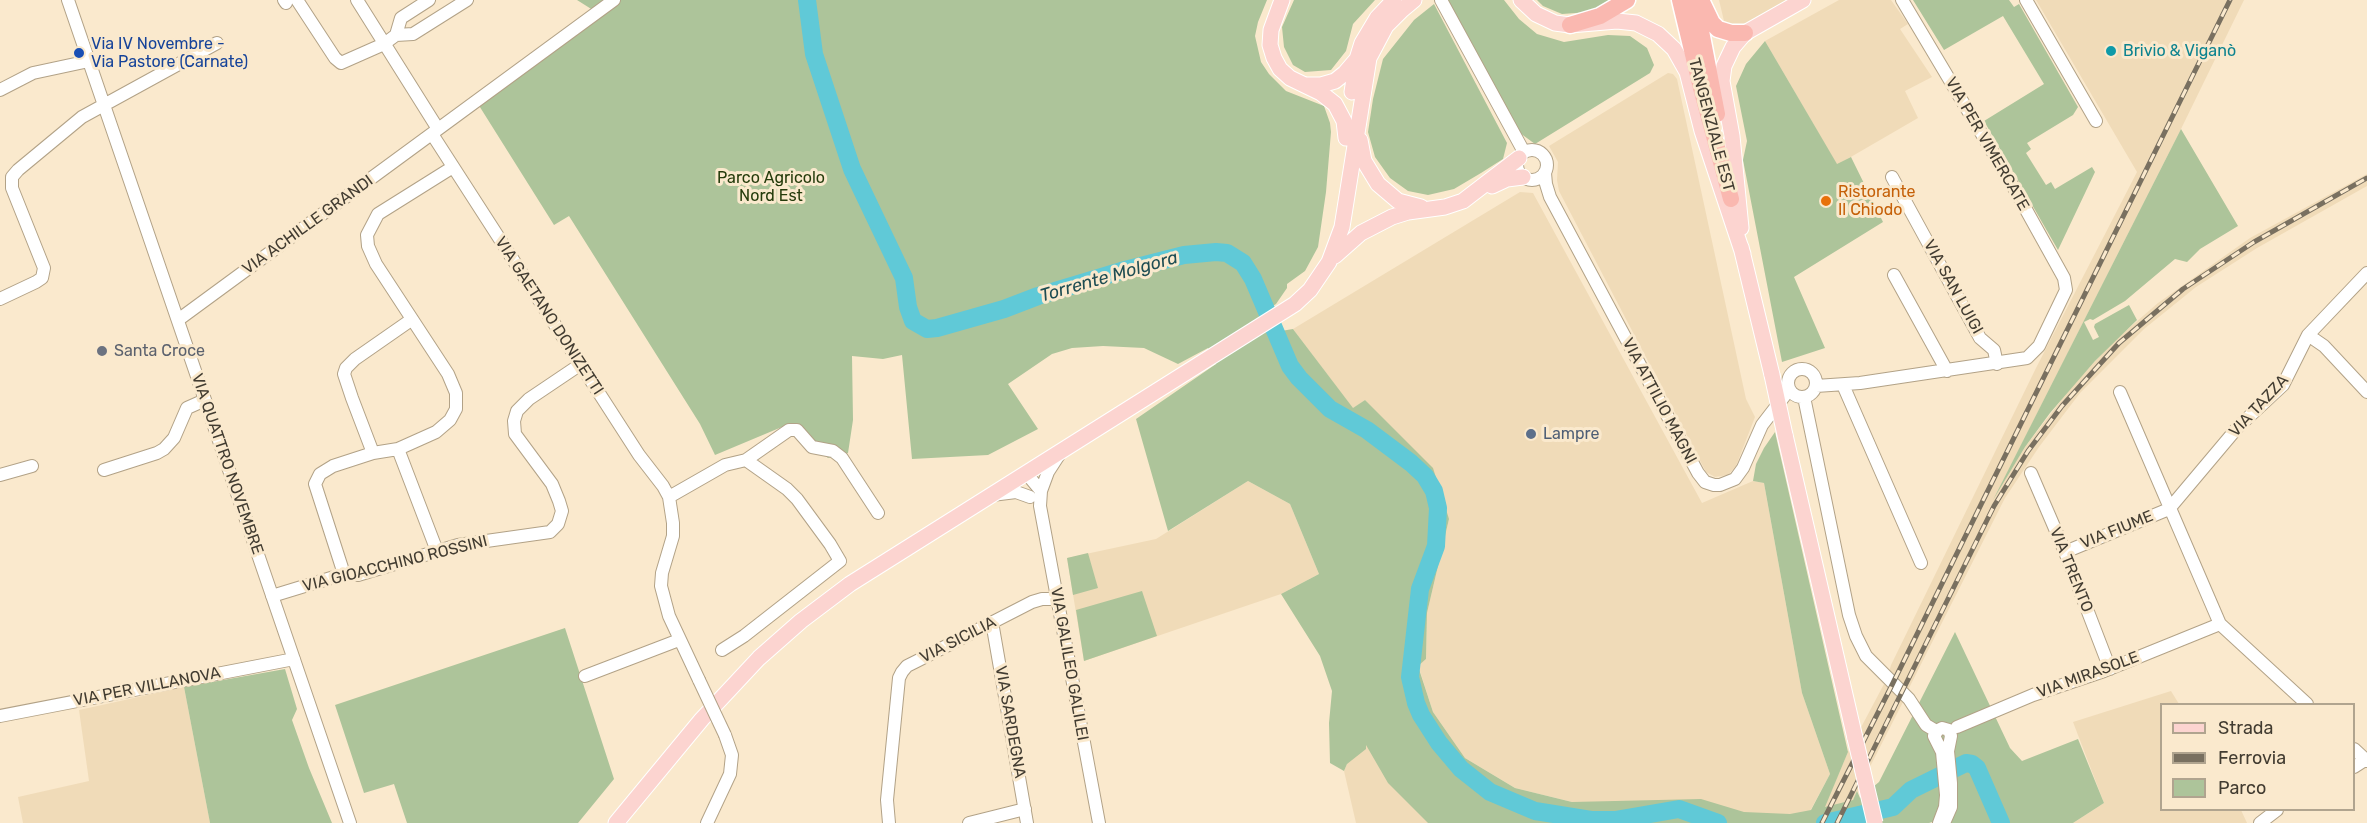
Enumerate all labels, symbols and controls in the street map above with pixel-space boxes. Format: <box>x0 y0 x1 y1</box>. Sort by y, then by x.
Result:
place label: Via IV Novembre - Via Pastore (Carnate) <box>91 34 248 72</box>
place label: Brivio & Viganò <box>2123 41 2236 61</box>
marker: Brivio & Viganò <box>2104 44 2118 58</box>
marker: Via IV Novembre - Via Pastore (Carnate) <box>72 46 86 60</box>
street label: TANGENZIALE EST <box>1684 56 1738 194</box>
street label: VIA PER VIMERCATE <box>1941 74 2033 214</box>
park label: Parco Agricolo Nord Est <box>717 168 825 206</box>
street label: VIA ACHILLE GRANDI <box>239 171 377 279</box>
place label: Ristorante Il Chiodo <box>1838 182 1916 220</box>
marker: Ristorante Il Chiodo <box>1819 194 1833 208</box>
street label: VIA GAETANO DONIZETTI <box>491 233 607 399</box>
street label: VIA SAN LUIGI <box>1919 237 1987 337</box>
water label: Torrente Molgora <box>1038 247 1180 307</box>
street label: VIA ATTILIO MAGNI <box>1618 335 1700 467</box>
place label: Santa Croce <box>114 341 205 361</box>
marker: Santa Croce <box>95 344 109 358</box>
street label: VIA QUATTRO NOVEMBRE <box>187 371 267 557</box>
street label: VIA TAZZA <box>2225 371 2293 441</box>
place label: Lampre <box>1543 424 1599 444</box>
marker: Lampre <box>1524 427 1538 441</box>
street label: VIA FIUME <box>2078 507 2156 553</box>
street label: VIA TRENTO <box>2045 525 2097 615</box>
street label: VIA GIOACCHINO ROSSINI <box>301 532 489 596</box>
street label: VIA GALILEO GALILEI <box>1046 586 1092 742</box>
street label: VIA SICILIA <box>917 613 999 667</box>
street label: VIA MIRASOLE <box>2034 648 2142 702</box>
street label: VIA PER VILLANOVA <box>72 663 222 711</box>
street label: VIA SARDEGNA <box>991 664 1029 780</box>
legend <box>2160 703 2355 811</box>
text: Strada <box>2218 717 2274 739</box>
text: Ferrovia <box>2218 747 2286 769</box>
text: Parco <box>2218 777 2266 799</box>

